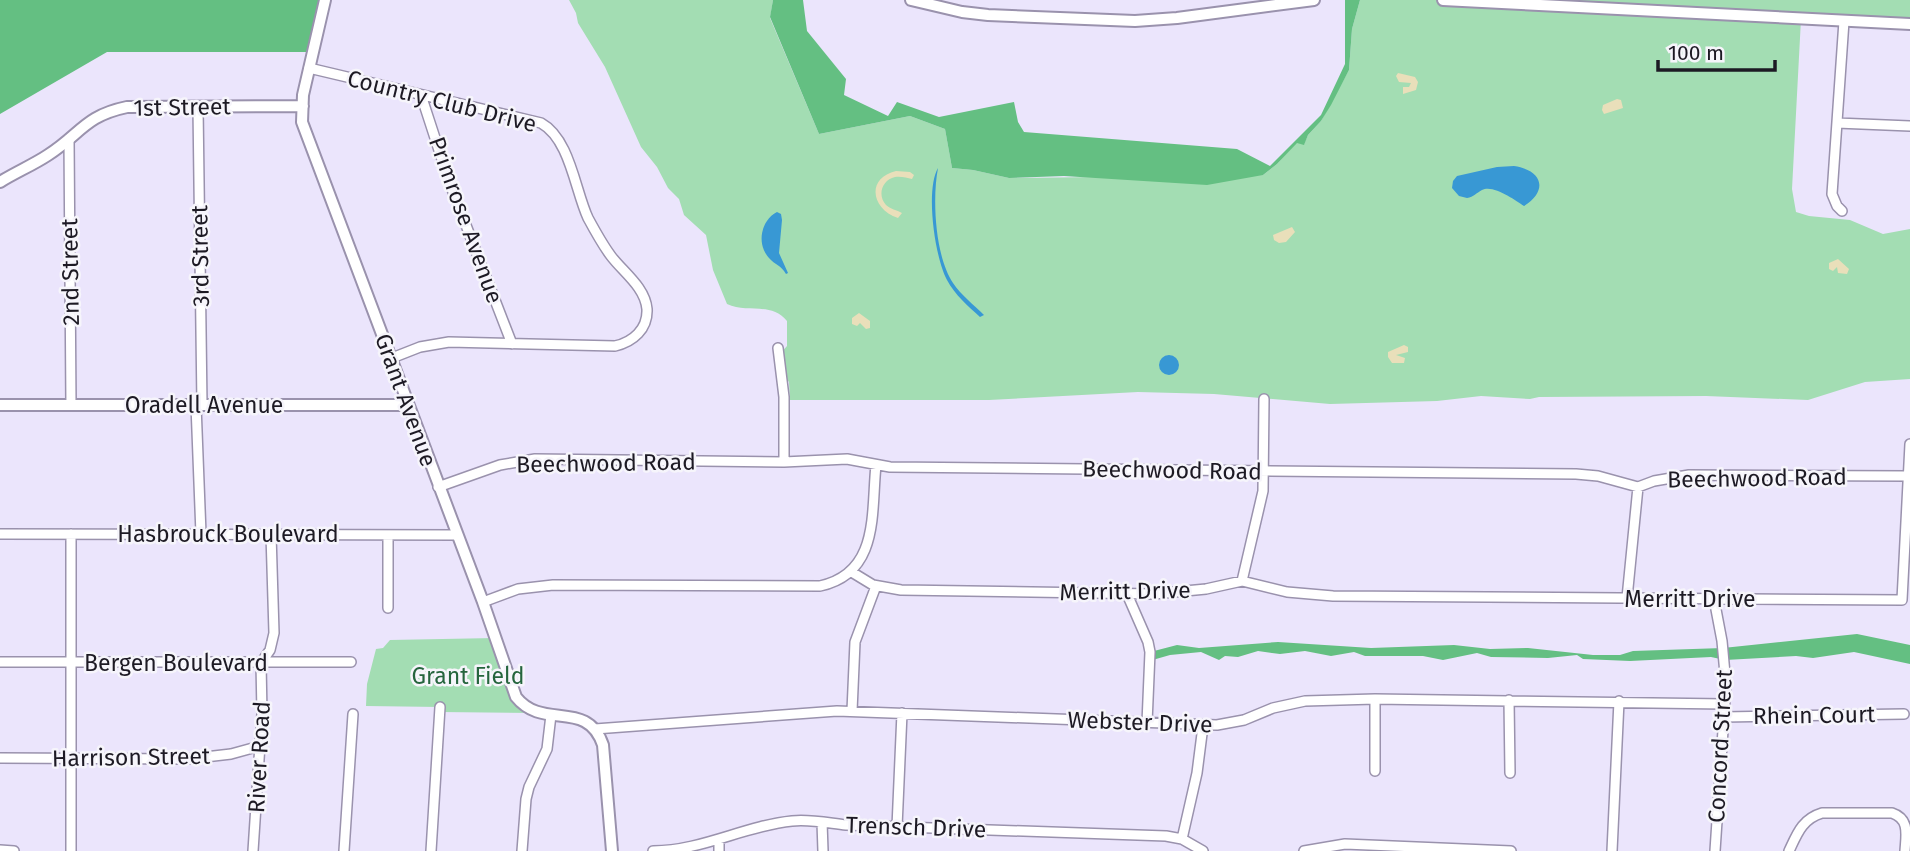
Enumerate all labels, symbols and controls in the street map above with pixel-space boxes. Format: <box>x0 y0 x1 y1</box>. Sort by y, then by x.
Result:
scale bar <box>1658 28 1775 72</box>
text: 100 m <box>1668 40 1724 66</box>
street label: Country Club Drive <box>345 64 539 138</box>
street label: 1st Street <box>133 92 232 122</box>
street label: Primrose Avenue <box>423 133 509 307</box>
street label: 3rd Street <box>185 204 215 307</box>
street label: 2nd Street <box>55 218 85 326</box>
street label: Grant Avenue <box>369 330 443 470</box>
street label: Oradell Avenue <box>125 391 283 419</box>
street label: Beechwood Road <box>516 447 696 479</box>
street label: Beechwood Road <box>1082 454 1262 486</box>
street label: Beechwood Road <box>1667 462 1847 494</box>
street label: Hasbrouck Boulevard <box>117 520 339 548</box>
street label: Merritt Drive <box>1059 576 1191 606</box>
street label: Merritt Drive <box>1624 585 1756 613</box>
street label: Bergen Boulevard <box>84 649 268 677</box>
park label: Grant Field <box>412 662 524 690</box>
street label: Concord Street <box>1702 668 1738 823</box>
street label: River Road <box>242 700 276 814</box>
street label: Rhein Court <box>1753 700 1876 730</box>
street label: Webster Drive <box>1067 705 1213 739</box>
street label: Harrison Street <box>51 742 211 772</box>
street label: Trensch Drive <box>845 811 987 843</box>

